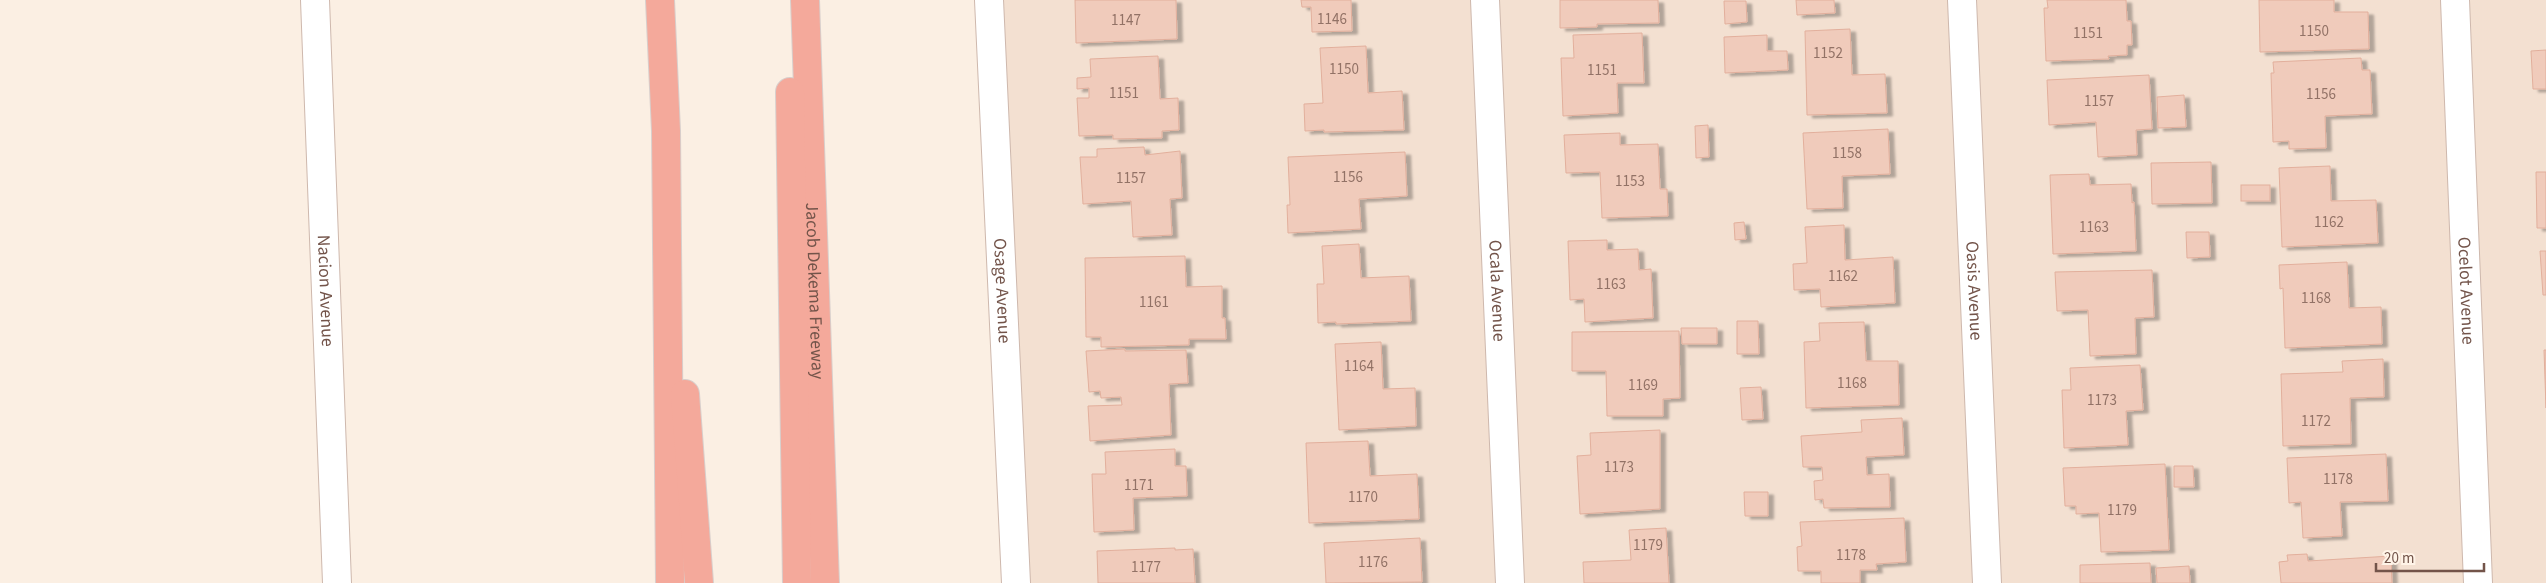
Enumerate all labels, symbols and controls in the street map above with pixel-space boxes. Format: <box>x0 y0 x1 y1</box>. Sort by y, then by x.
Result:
house number: 1146 <box>1317 9 1347 30</box>
house number: 1147 <box>1111 10 1141 31</box>
house number: 1150 <box>2299 21 2329 42</box>
house number: 1151 <box>2073 23 2103 44</box>
house number: 1152 <box>1813 43 1843 64</box>
house number: 1150 <box>1329 59 1359 80</box>
house number: 1151 <box>1587 60 1617 81</box>
house number: 1151 <box>1109 83 1139 104</box>
house number: 1156 <box>2306 84 2336 105</box>
house number: 1157 <box>2084 91 2114 112</box>
house number: 1158 <box>1832 143 1862 164</box>
house number: 1156 <box>1333 167 1363 188</box>
house number: 1157 <box>1116 168 1146 189</box>
house number: 1153 <box>1615 171 1645 192</box>
street label: Jacob Dekema Freeway <box>799 202 830 380</box>
house number: 1162 <box>2314 212 2344 233</box>
house number: 1163 <box>2079 217 2109 238</box>
street label: Nacion Avenue <box>311 234 340 347</box>
street label: Ocelot Avenue <box>2451 236 2481 345</box>
street label: Osage Avenue <box>987 237 1017 344</box>
street label: Ocala Avenue <box>1482 239 1512 342</box>
street label: Oasis Avenue <box>1959 240 1989 341</box>
house number: 1162 <box>1828 266 1858 287</box>
house number: 1163 <box>1596 274 1626 295</box>
house number: 1168 <box>2301 288 2331 309</box>
house number: 1161 <box>1139 292 1169 313</box>
house number: 1164 <box>1344 356 1374 377</box>
house number: 1168 <box>1837 373 1867 394</box>
house number: 1169 <box>1628 375 1658 396</box>
house number: 1173 <box>2087 390 2117 411</box>
house number: 1172 <box>2301 411 2331 432</box>
house number: 1173 <box>1604 457 1634 478</box>
house number: 1178 <box>2323 469 2353 490</box>
house number: 1171 <box>1124 475 1154 496</box>
house number: 1170 <box>1348 487 1378 508</box>
house number: 1179 <box>2107 500 2137 521</box>
house number: 1179 <box>1633 535 1663 556</box>
scale bar <box>2376 540 2484 572</box>
house number: 1178 <box>1836 545 1866 566</box>
text: 20 m <box>2384 548 2414 569</box>
house number: 1176 <box>1358 552 1388 573</box>
house number: 1177 <box>1131 557 1161 578</box>

